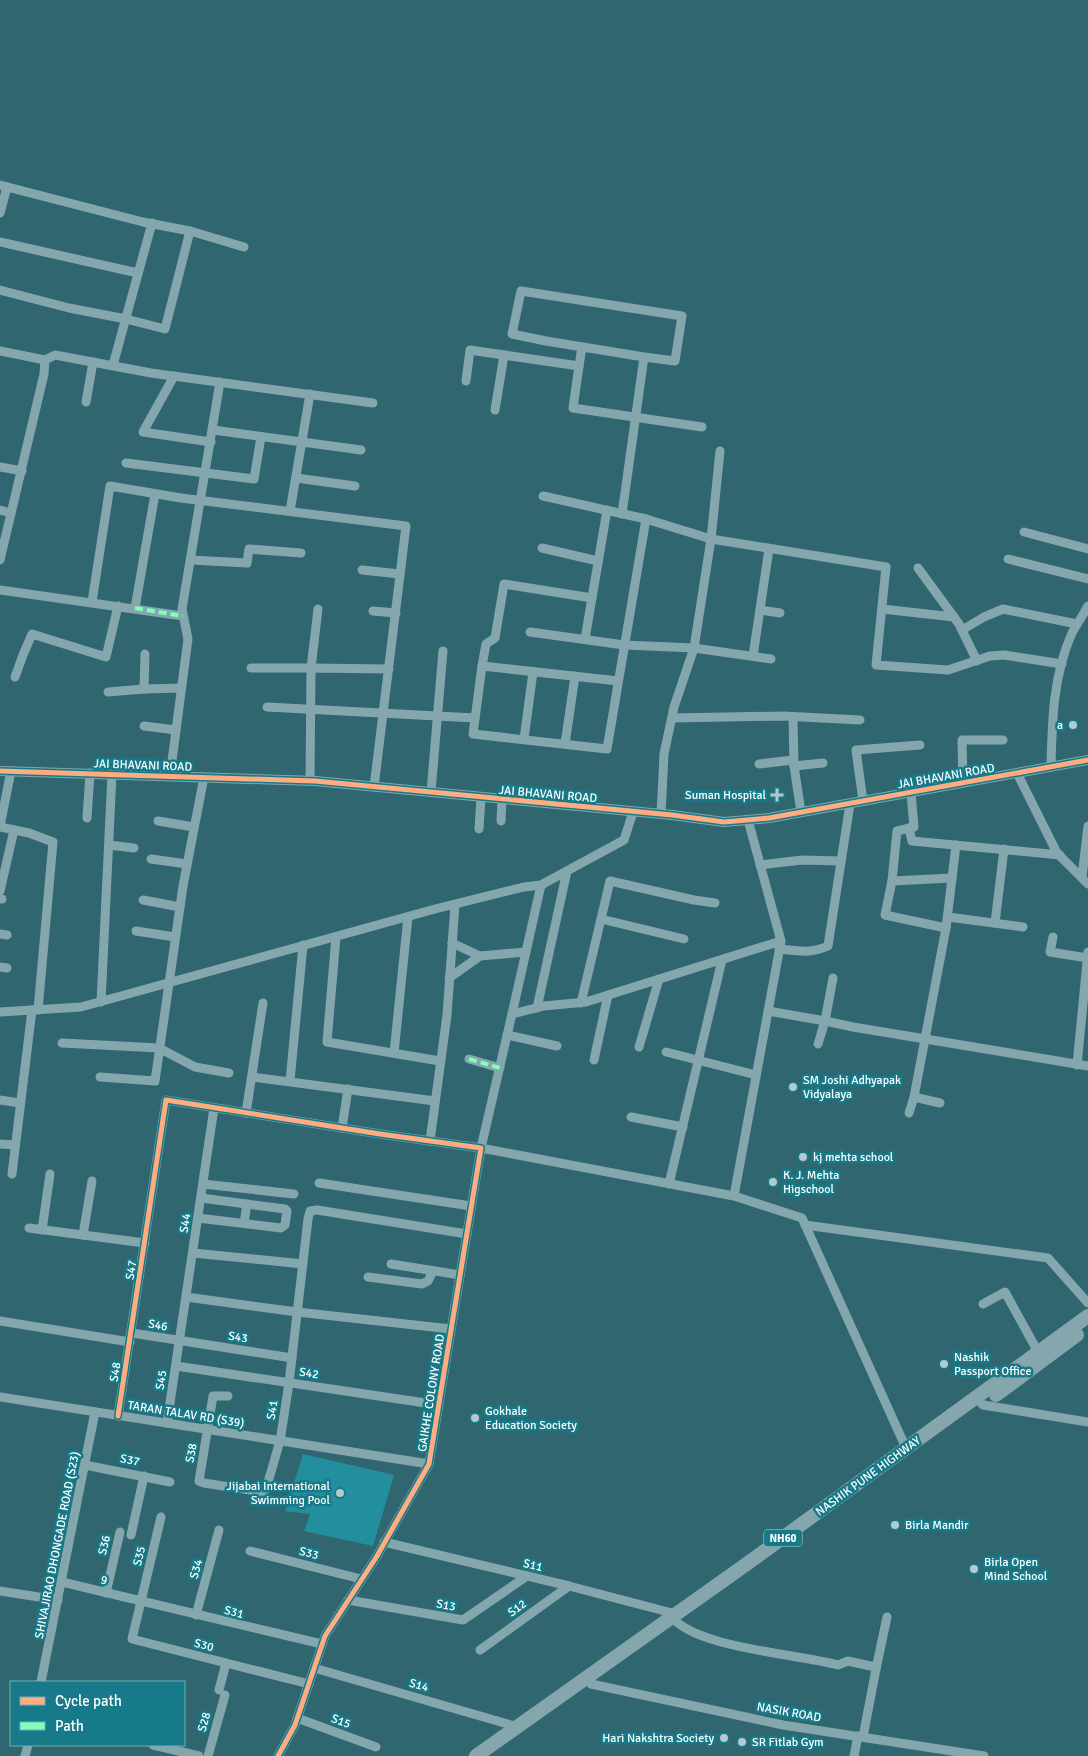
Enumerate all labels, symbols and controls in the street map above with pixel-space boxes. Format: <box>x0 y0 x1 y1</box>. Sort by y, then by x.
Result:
place label: a <box>1057 718 1063 733</box>
marker: a <box>1067 719 1079 731</box>
street label: JAI BHAVANI ROAD <box>93 756 193 775</box>
street label: JAI BHAVANI ROAD <box>896 761 996 792</box>
street label: JAI BHAVANI ROAD <box>498 783 598 806</box>
place label: Suman Hospital <box>685 788 766 803</box>
marker: Suman Hospital <box>770 788 784 802</box>
place label: SM Joshi Adhyapak Vidyalaya <box>803 1073 901 1102</box>
marker: SM Joshi Adhyapak Vidyalaya <box>787 1081 799 1093</box>
place label: kj mehta school <box>813 1150 894 1165</box>
marker: kj mehta school <box>797 1151 809 1163</box>
place label: K. J. Mehta Higschool <box>783 1168 839 1197</box>
marker: K. J. Mehta Higschool <box>767 1176 779 1188</box>
street label: S44 <box>177 1212 194 1234</box>
street label: S47 <box>123 1259 140 1281</box>
street label: S46 <box>147 1316 169 1335</box>
street label: S43 <box>227 1329 249 1346</box>
street label: GAIKHE COLONY ROAD <box>415 1333 448 1453</box>
place label: Nashik Passport Office <box>954 1350 1031 1379</box>
marker: Nashik Passport Office <box>938 1358 950 1370</box>
street label: S48 <box>107 1361 124 1383</box>
street label: S42 <box>298 1365 320 1382</box>
street label: S45 <box>153 1369 170 1391</box>
street label: TARAN TALAV RD (S39) <box>126 1398 245 1431</box>
street label: S41 <box>264 1399 281 1421</box>
place label: Gokhale Education Society <box>485 1404 577 1433</box>
marker: Gokhale Education Society <box>469 1412 481 1424</box>
street label: NASHIK PUNE HIGHWAY <box>813 1433 924 1520</box>
street label: S38 <box>182 1442 201 1464</box>
street label: SHIVAJIRAO DHONGADE ROAD (S23) <box>32 1450 83 1640</box>
street label: S37 <box>119 1451 141 1470</box>
place label: Jijabai International Swimming Pool <box>227 1479 330 1508</box>
marker: Jijabai International Swimming Pool <box>334 1487 346 1499</box>
place label: Birla Mandir <box>905 1518 969 1533</box>
marker: Birla Mandir <box>889 1519 901 1531</box>
road number: NH60 <box>764 1530 802 1546</box>
street label: S36 <box>95 1534 114 1556</box>
street label: S33 <box>298 1544 320 1563</box>
street label: S35 <box>130 1545 149 1567</box>
place label: Birla Open Mind School <box>984 1555 1048 1584</box>
street label: S11 <box>522 1556 544 1575</box>
street label: S34 <box>187 1557 206 1581</box>
marker: Birla Open Mind School <box>968 1563 980 1575</box>
street label: 9 <box>99 1572 109 1589</box>
street label: S13 <box>435 1596 457 1615</box>
street label: S12 <box>505 1597 530 1620</box>
street label: S31 <box>223 1603 245 1622</box>
street label: S30 <box>193 1636 215 1655</box>
street label: S14 <box>407 1676 431 1696</box>
legend <box>10 1681 185 1746</box>
text: Cycle path <box>55 1692 122 1710</box>
street label: NASIK ROAD <box>755 1699 823 1726</box>
street label: S28 <box>195 1711 214 1734</box>
street label: S15 <box>329 1711 353 1732</box>
text: Path <box>55 1717 84 1735</box>
place label: Hari Nakshtra Society <box>602 1731 714 1746</box>
marker: Hari Nakshtra Society <box>718 1732 730 1744</box>
place label: SR Fitlab Gym <box>752 1735 824 1750</box>
marker: SR Fitlab Gym <box>736 1736 748 1748</box>

